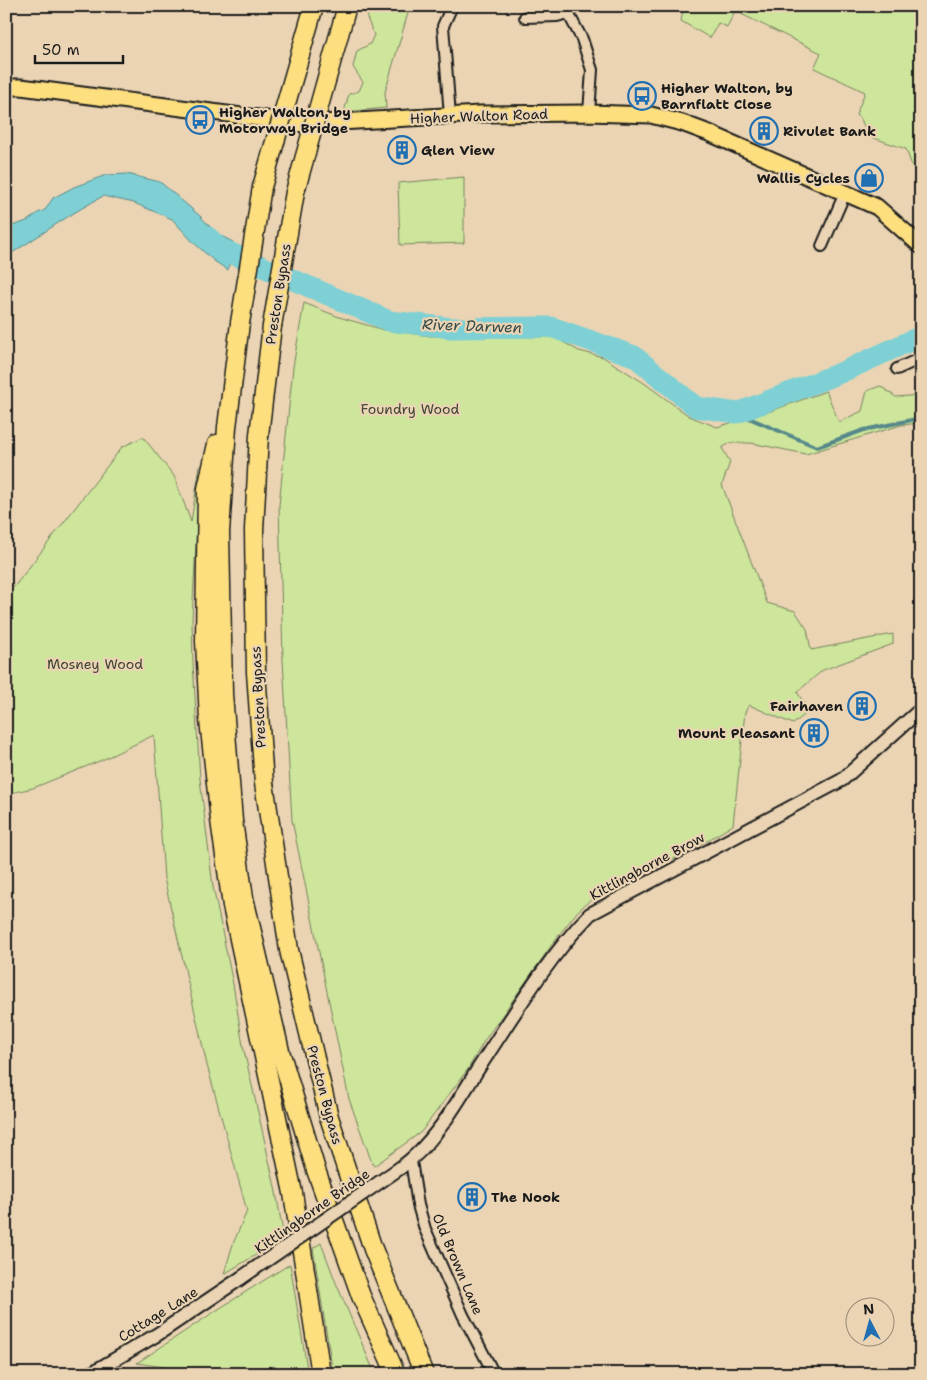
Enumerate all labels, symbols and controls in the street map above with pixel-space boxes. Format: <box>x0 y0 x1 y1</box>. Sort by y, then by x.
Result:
scale bar <box>35 32 122 64</box>
text: 50 m <box>42 40 80 60</box>
place label: Higher Walton, by Barnflatt Close <box>661 79 793 113</box>
bus stop icon: Higher Walton, by Barnflatt Close <box>627 81 657 111</box>
place label: Higher Walton, by Motorway Bridge <box>219 103 351 137</box>
bus stop icon: Higher Walton, by Motorway Bridge <box>185 105 215 135</box>
street label: Higher Walton Road <box>410 105 548 127</box>
building icon: Rivulet Bank <box>749 116 779 146</box>
place label: Rivulet Bank <box>783 122 876 140</box>
building icon: Glen View <box>387 135 417 165</box>
place label: Glen View <box>421 141 495 159</box>
shop icon: Wallis Cycles <box>854 163 884 193</box>
place label: Wallis Cycles <box>757 169 850 187</box>
street label: Preston Bypass <box>261 242 295 346</box>
water label: River Darwen <box>422 314 522 338</box>
park label: Foundry Wood <box>361 400 460 418</box>
street label: Preston Bypass <box>246 646 270 748</box>
park label: Mosney Wood <box>47 655 143 673</box>
building icon: Fairhaven <box>847 691 877 721</box>
place label: Fairhaven <box>770 697 843 715</box>
building icon: Mount Pleasant <box>799 718 829 748</box>
place label: Mount Pleasant <box>678 724 795 742</box>
street label: Kittlingborne Brow <box>586 828 708 904</box>
street label: Preston Bypass <box>303 1043 347 1147</box>
street label: Kittlingborne Bridge <box>251 1164 373 1258</box>
building icon: The Nook <box>457 1182 487 1212</box>
place label: The Nook <box>491 1188 560 1206</box>
street label: Old Brown Lane <box>429 1211 487 1317</box>
street label: Cottage Lane <box>115 1282 201 1346</box>
north arrow <box>844 1298 894 1348</box>
text: N <box>862 1300 875 1319</box>

